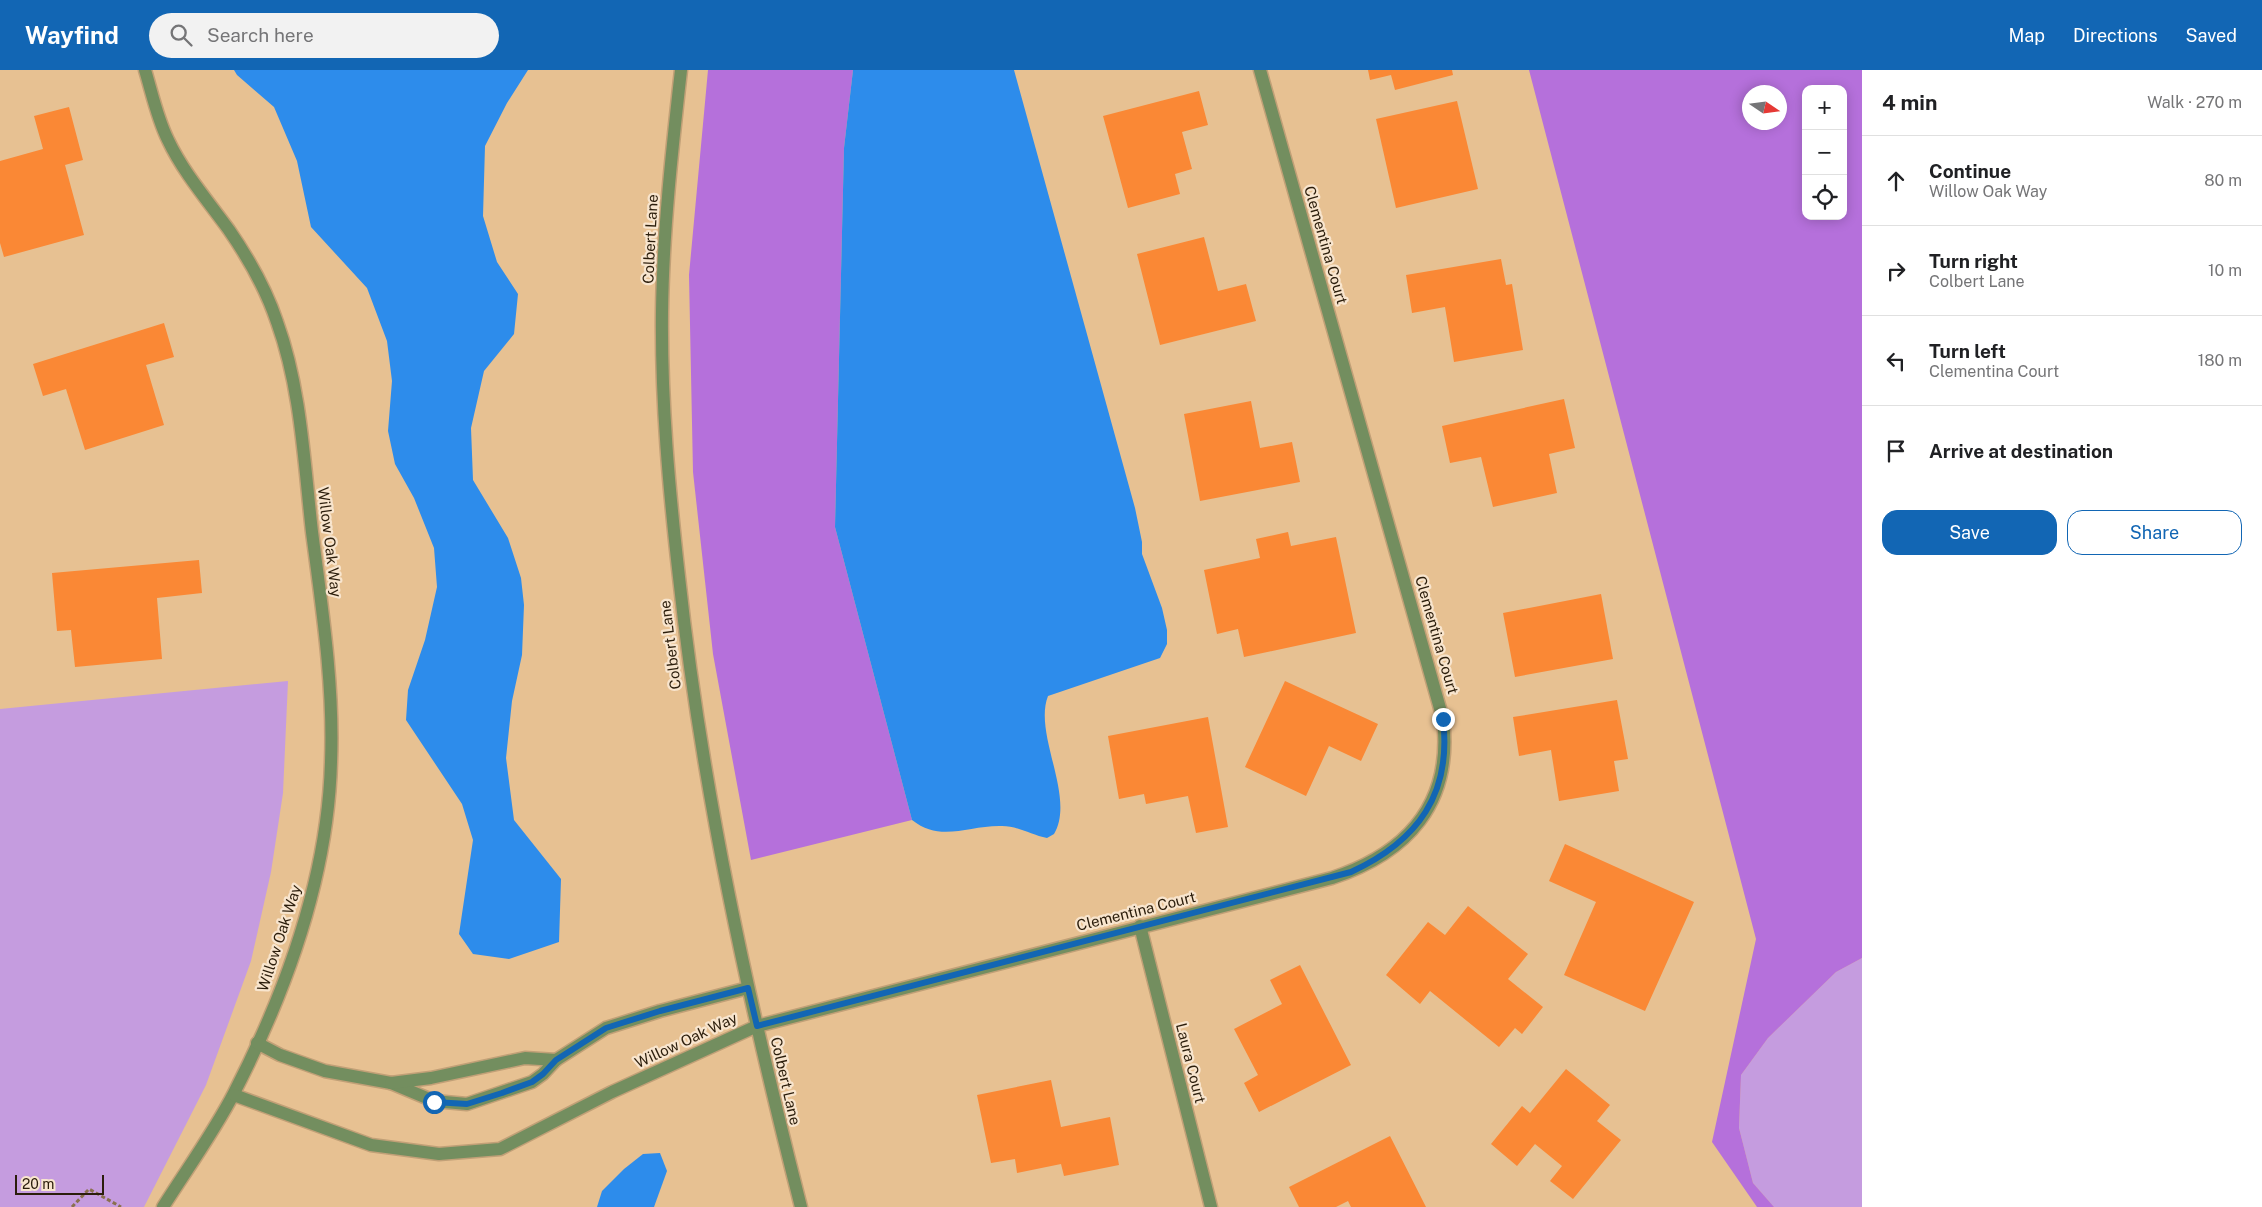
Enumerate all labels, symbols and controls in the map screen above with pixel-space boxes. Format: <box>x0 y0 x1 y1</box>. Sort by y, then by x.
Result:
search box <box>149 13 499 58</box>
text: Wayfind <box>25 21 119 49</box>
icon: search <box>167 21 195 49</box>
text: Search here <box>207 24 314 46</box>
text: Map <box>2008 25 2045 46</box>
text: Directions <box>2073 25 2158 46</box>
text: Saved <box>2186 25 2237 46</box>
north arrow <box>1742 85 1787 130</box>
map controls <box>1802 85 1847 220</box>
button: + <box>1802 85 1847 130</box>
text: 4 min <box>1882 90 1937 115</box>
text: Walk · 270 m <box>2147 93 2242 112</box>
button: − <box>1802 130 1847 175</box>
text: Continue <box>1929 160 2011 182</box>
icon: ahead <box>1882 167 1910 195</box>
text: 80 m <box>2204 171 2242 190</box>
button: locate <box>1802 175 1847 220</box>
text: Willow Oak Way <box>1929 182 2047 201</box>
street label: Clementina Court <box>1301 184 1351 306</box>
street label: Colbert Lane <box>639 194 661 284</box>
text: Turn right <box>1929 250 2018 272</box>
icon: right <box>1882 257 1910 285</box>
text: 10 m <box>2208 261 2242 280</box>
text: Colbert Lane <box>1929 272 2025 291</box>
text: Turn left <box>1929 340 2006 362</box>
icon: left <box>1882 347 1910 375</box>
text: 180 m <box>2198 351 2242 370</box>
text: Clementina Court <box>1929 362 2059 381</box>
icon: arrive <box>1882 437 1910 465</box>
text: Arrive at destination <box>1929 440 2113 462</box>
street label: Willow Oak Way <box>315 486 345 598</box>
button: Save <box>1882 510 2057 555</box>
button: Share <box>2067 510 2242 555</box>
street label: Clementina Court <box>1412 574 1462 696</box>
street label: Colbert Lane <box>656 599 684 691</box>
route end <box>1432 708 1455 731</box>
street label: Willow Oak Way <box>254 883 304 993</box>
street label: Clementina Court <box>1075 888 1197 934</box>
street label: Willow Oak Way <box>632 1009 740 1071</box>
street label: Laura Court <box>1173 1021 1209 1105</box>
street label: Colbert Lane <box>768 1035 804 1127</box>
route start <box>423 1091 446 1114</box>
scale bar <box>15 1172 104 1195</box>
text: 20 m <box>22 1176 54 1192</box>

